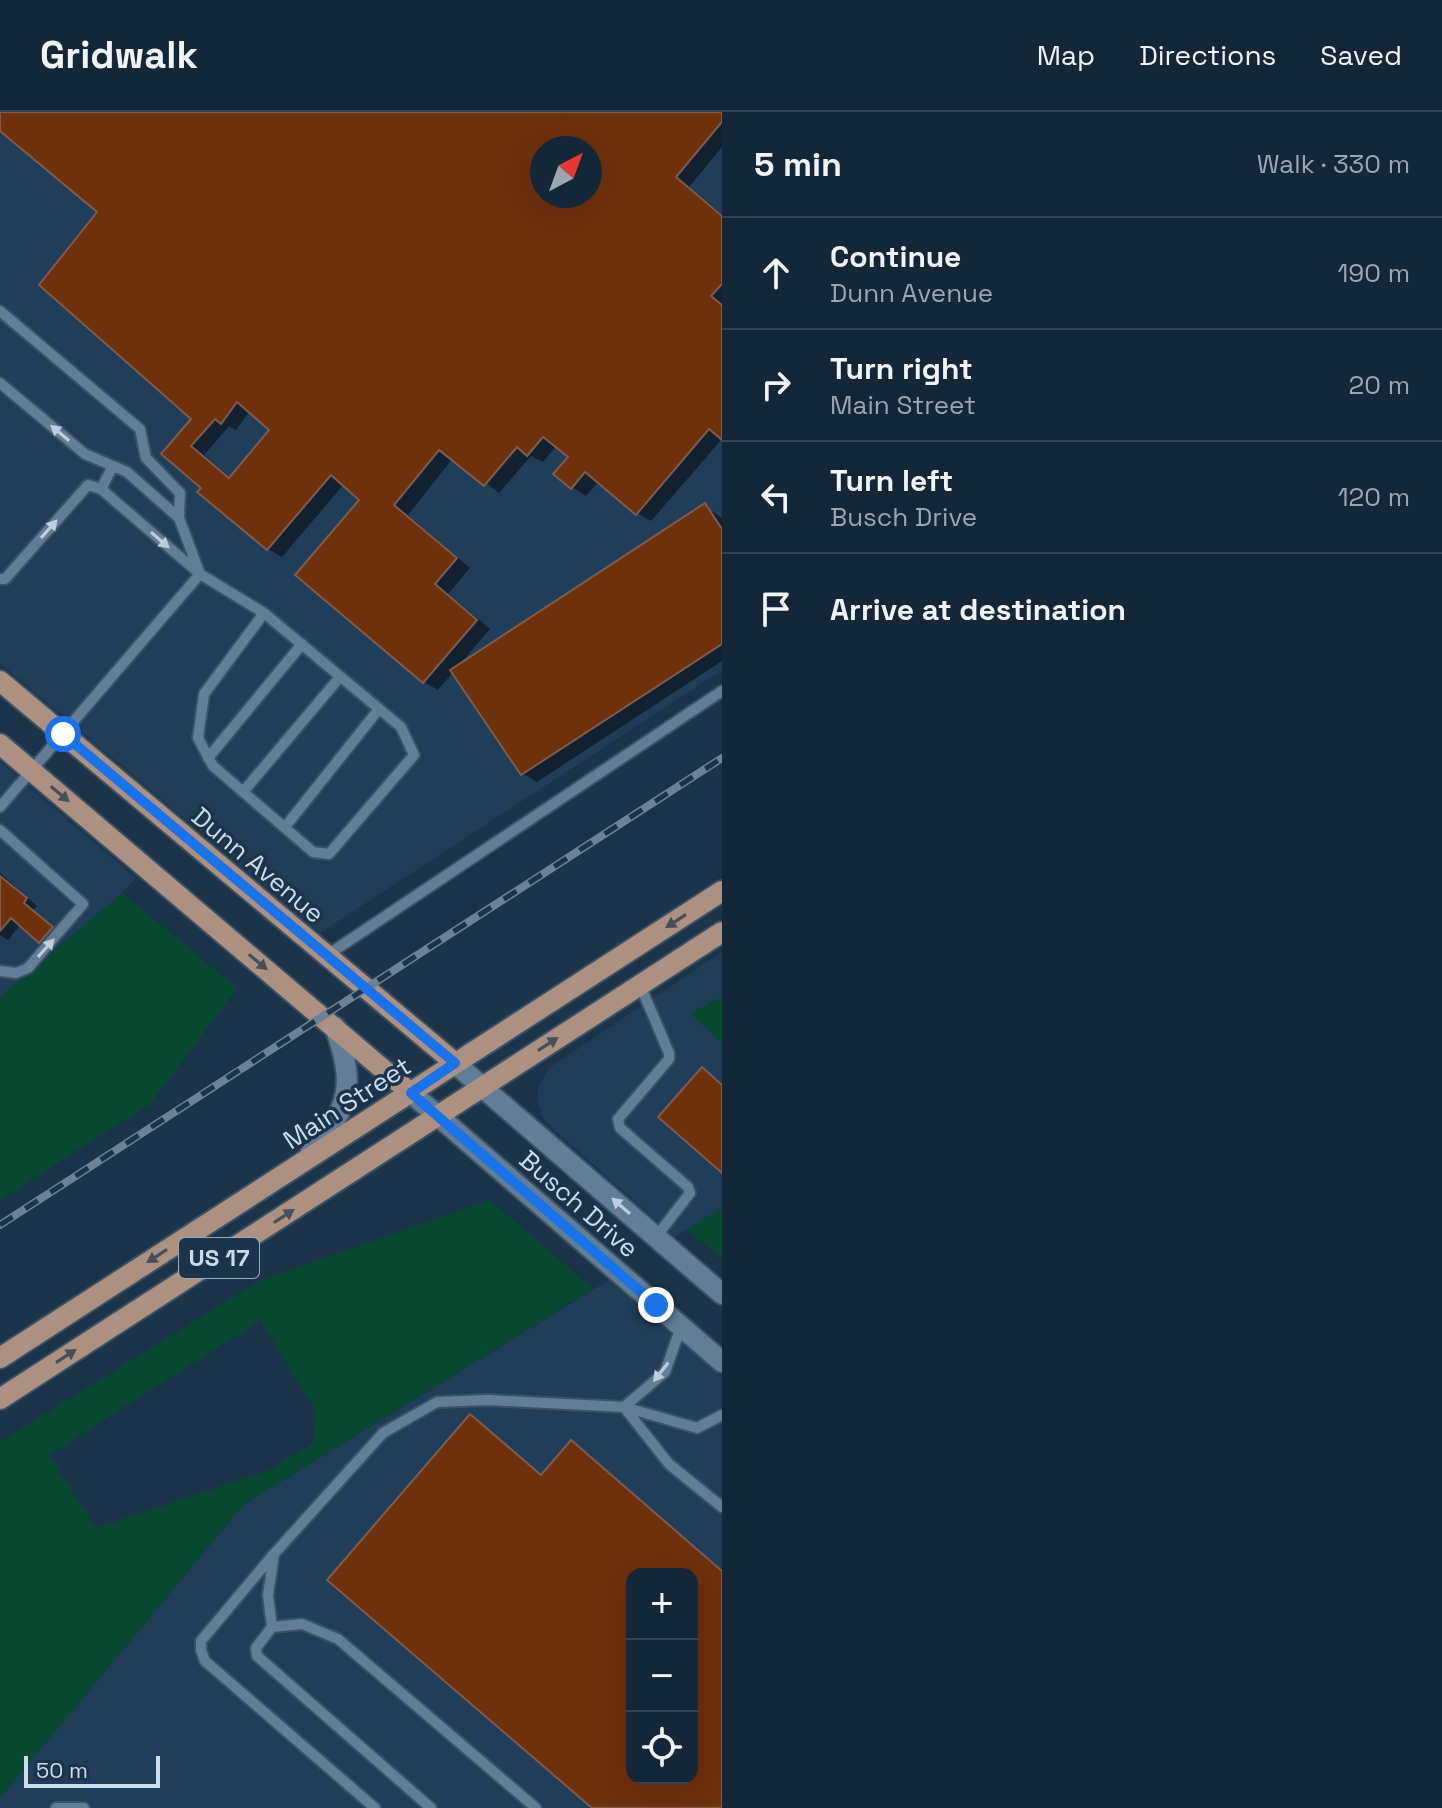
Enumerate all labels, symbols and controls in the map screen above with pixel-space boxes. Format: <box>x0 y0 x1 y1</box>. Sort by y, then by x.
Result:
text: Gridwalk <box>40 31 198 79</box>
text: Map <box>1037 37 1095 73</box>
text: Directions <box>1139 37 1276 73</box>
text: Saved <box>1320 37 1402 73</box>
north arrow <box>530 136 602 208</box>
text: 5 min <box>754 143 842 186</box>
text: Walk · 330 m <box>1257 147 1410 181</box>
text: Continue <box>830 237 961 276</box>
icon: ahead <box>754 251 798 295</box>
text: 190 m <box>1338 256 1410 290</box>
text: Dunn Avenue <box>830 276 993 310</box>
text: Turn right <box>830 349 973 388</box>
icon: right <box>754 363 798 407</box>
text: 20 m <box>1349 368 1410 402</box>
text: Main Street <box>830 388 976 422</box>
one-way arrow <box>50 425 70 442</box>
text: Turn left <box>830 461 953 500</box>
icon: left <box>754 475 798 519</box>
text: 120 m <box>1338 480 1410 514</box>
text: Busch Drive <box>830 500 977 534</box>
one-way arrow <box>40 519 57 539</box>
one-way arrow <box>150 531 170 548</box>
icon: arrive <box>754 587 798 631</box>
text: Arrive at destination <box>830 590 1126 629</box>
route start <box>45 716 81 752</box>
one-way arrow <box>50 785 69 803</box>
street label: Dunn Avenue <box>185 800 331 930</box>
one-way arrow <box>665 913 686 928</box>
one-way arrow <box>37 938 55 957</box>
one-way arrow <box>248 953 268 970</box>
one-way arrow <box>537 1037 558 1052</box>
street label: Main Street <box>277 1049 417 1157</box>
street label: Busch Drive <box>512 1143 646 1265</box>
one-way arrow <box>611 1198 631 1215</box>
one-way arrow <box>273 1209 295 1223</box>
road number: US 17 <box>179 1238 259 1278</box>
one-way arrow <box>147 1249 168 1264</box>
route end <box>638 1287 674 1323</box>
one-way arrow <box>55 1349 76 1364</box>
one-way arrow <box>652 1362 669 1383</box>
map controls <box>626 1568 698 1784</box>
button: + <box>626 1568 698 1640</box>
button: − <box>626 1640 698 1712</box>
button: locate <box>626 1712 698 1784</box>
scale bar <box>24 1752 160 1788</box>
text: 50 m <box>36 1756 88 1784</box>

